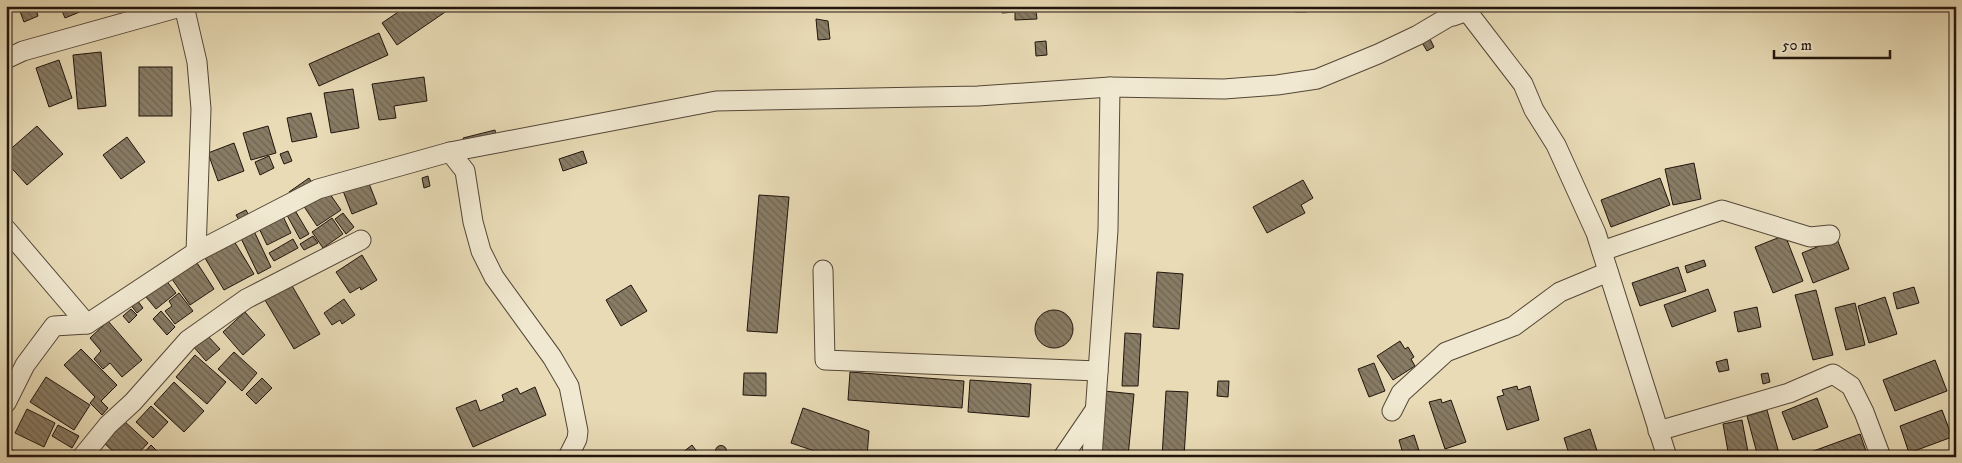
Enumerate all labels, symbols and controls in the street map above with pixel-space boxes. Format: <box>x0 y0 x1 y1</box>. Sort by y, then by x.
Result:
scale bar <box>1774 28 1891 60</box>
text: 50 m <box>1782 36 1812 55</box>

